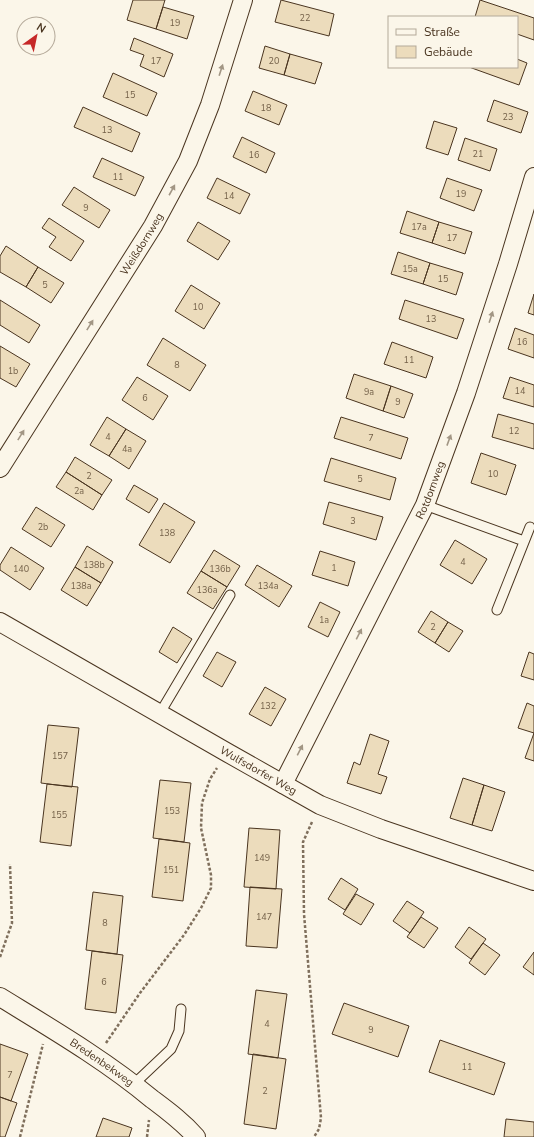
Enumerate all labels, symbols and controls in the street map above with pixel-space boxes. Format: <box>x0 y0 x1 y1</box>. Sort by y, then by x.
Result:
house number: 22 <box>300 12 310 24</box>
north arrow <box>16 16 56 56</box>
legend <box>388 16 518 68</box>
house number: 19 <box>170 17 180 29</box>
text: N <box>34 20 49 37</box>
text: Straße <box>424 24 460 40</box>
text: Gebäude <box>424 44 473 60</box>
house number: 17 <box>151 55 161 67</box>
house number: 20 <box>269 55 279 67</box>
one-way arrow <box>218 63 224 75</box>
house number: 15 <box>125 89 135 101</box>
house number: 18 <box>261 102 271 114</box>
house number: 23 <box>503 111 513 123</box>
house number: 13 <box>102 124 112 136</box>
house number: 21 <box>473 148 483 160</box>
house number: 16 <box>249 149 259 161</box>
house number: 11 <box>113 171 123 183</box>
one-way arrow <box>169 184 176 196</box>
house number: 19 <box>456 188 466 200</box>
house number: 14 <box>224 190 235 202</box>
house number: 9 <box>83 202 89 214</box>
street label: Weißdornweg <box>117 210 167 278</box>
house number: 17a <box>411 221 427 233</box>
house number: 17 <box>447 232 457 244</box>
house number: 15a <box>402 263 418 275</box>
house number: 15 <box>438 273 448 285</box>
house number: 5 <box>42 279 48 291</box>
house number: 10 <box>193 301 203 313</box>
one-way arrow <box>488 310 494 322</box>
house number: 13 <box>426 313 436 325</box>
one-way arrow <box>86 320 94 330</box>
house number: 16 <box>517 336 527 348</box>
house number: 11 <box>404 354 414 366</box>
house number: 8 <box>174 359 180 371</box>
house number: 1b <box>8 365 18 377</box>
house number: 14 <box>515 385 526 397</box>
house number: 9a <box>364 386 374 398</box>
house number: 6 <box>142 392 148 404</box>
house number: 9 <box>395 396 401 408</box>
house number: 12 <box>509 425 519 437</box>
one-way arrow <box>17 430 25 440</box>
house number: 4 <box>105 431 111 443</box>
house number: 7 <box>368 432 374 444</box>
one-way arrow <box>446 433 452 445</box>
house number: 4a <box>122 443 132 455</box>
street label: Rotdornweg <box>412 459 449 522</box>
house number: 10 <box>488 468 498 480</box>
house number: 2 <box>86 470 92 482</box>
house number: 5 <box>357 473 363 485</box>
house number: 2a <box>74 485 84 497</box>
house number: 3 <box>350 515 356 527</box>
house number: 2b <box>38 521 48 533</box>
house number: 138 <box>159 527 175 539</box>
house number: 4 <box>460 556 466 568</box>
house number: 138b <box>83 559 105 571</box>
house number: 1 <box>331 562 337 574</box>
house number: 140 <box>13 563 29 575</box>
house number: 136b <box>209 563 231 575</box>
house number: 138a <box>71 580 92 592</box>
house number: 134a <box>258 580 279 592</box>
house number: 136a <box>197 584 218 596</box>
house number: 1a <box>319 614 329 626</box>
house number: 2 <box>430 621 436 633</box>
one-way arrow <box>356 628 362 639</box>
house number: 132 <box>260 700 276 712</box>
street label: Wulfsdorfer Weg <box>217 743 300 799</box>
one-way arrow <box>297 744 303 755</box>
house number: 157 <box>52 750 68 762</box>
house number: 153 <box>164 805 180 817</box>
house number: 155 <box>51 809 67 821</box>
house number: 149 <box>254 852 270 864</box>
house number: 151 <box>163 864 179 876</box>
house number: 147 <box>256 911 272 923</box>
house number: 8 <box>102 917 108 929</box>
house number: 6 <box>101 976 107 988</box>
house number: 4 <box>264 1018 270 1030</box>
house number: 9 <box>368 1024 374 1036</box>
street label: Bredenbekweg <box>67 1035 137 1090</box>
house number: 11 <box>462 1061 472 1073</box>
house number: 7 <box>7 1069 13 1081</box>
house number: 2 <box>262 1085 268 1097</box>

